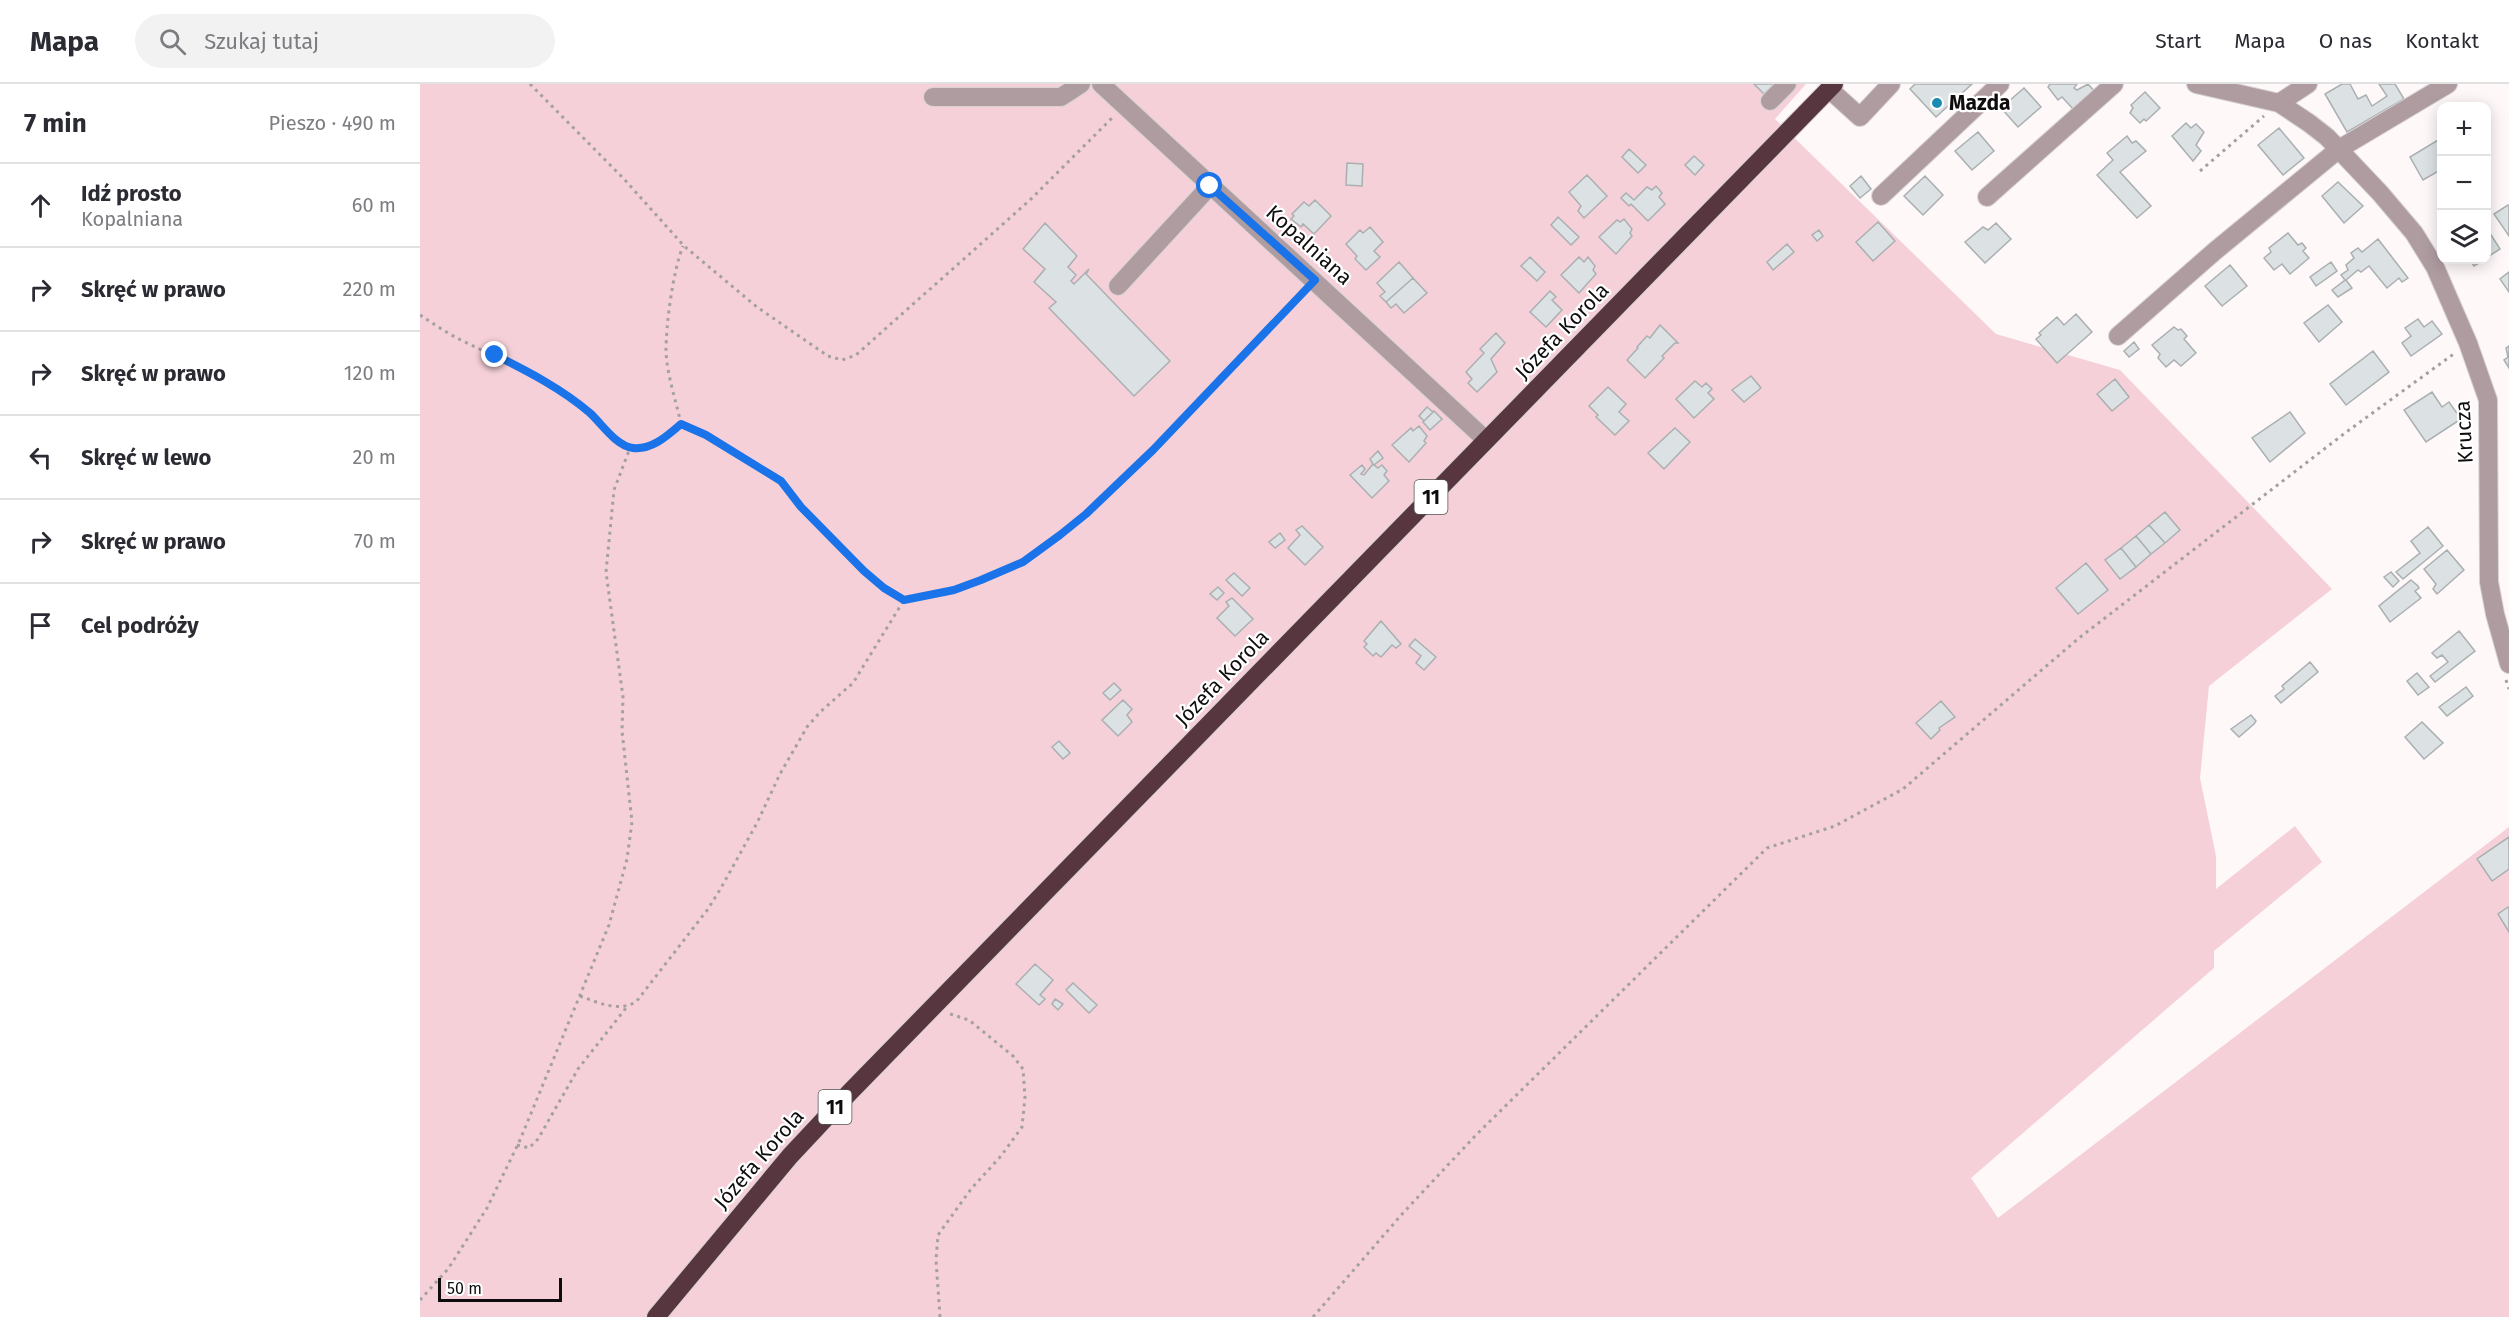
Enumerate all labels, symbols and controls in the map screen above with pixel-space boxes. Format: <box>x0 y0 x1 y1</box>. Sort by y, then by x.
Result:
search box <box>135 14 555 68</box>
text: Mapa <box>30 25 99 58</box>
icon: search <box>156 25 189 58</box>
text: Szukaj tutaj <box>204 28 319 55</box>
text: Start <box>2155 28 2201 54</box>
text: Mapa <box>2234 28 2286 54</box>
text: O nas <box>2319 28 2372 54</box>
text: Kontakt <box>2405 28 2479 54</box>
place label: Mazda <box>1949 90 2011 116</box>
marker: Mazda <box>1930 96 1944 110</box>
map controls <box>2437 102 2491 264</box>
button: + <box>2437 102 2491 156</box>
text: 7 min <box>24 108 87 139</box>
text: Pieszo · 490 m <box>268 111 396 135</box>
button: − <box>2437 156 2491 210</box>
route start <box>1196 172 1222 198</box>
text: Idź prosto <box>81 180 182 207</box>
icon: ahead <box>24 189 57 222</box>
text: 60 m <box>352 193 396 217</box>
street label: Kopalniana <box>1260 199 1358 291</box>
text: Kopalniana <box>81 207 183 231</box>
button: layers <box>2437 210 2491 264</box>
icon: right <box>24 273 57 306</box>
text: Skręć w prawo <box>81 276 226 303</box>
text: 220 m <box>343 277 396 301</box>
street label: Józefa Korola <box>1510 277 1614 385</box>
route end <box>481 341 507 367</box>
icon: right <box>24 357 57 390</box>
text: Skręć w prawo <box>81 360 226 387</box>
text: 120 m <box>344 361 396 385</box>
street label: Krucza <box>2449 400 2479 464</box>
icon: left <box>24 441 57 474</box>
text: Skręć w lewo <box>81 444 211 471</box>
text: 20 m <box>353 445 396 469</box>
road number: 11 <box>1414 480 1448 514</box>
icon: right <box>24 525 57 558</box>
text: Skręć w prawo <box>81 528 226 555</box>
text: 70 m <box>354 529 396 553</box>
icon: arrive <box>24 609 57 642</box>
text: Cel podróży <box>81 612 199 639</box>
street label: Józefa Korola <box>1170 624 1274 732</box>
road number: 11 <box>818 1090 852 1124</box>
street label: Józefa Korola <box>708 1104 810 1214</box>
scale bar <box>438 1275 562 1302</box>
text: 50 m <box>447 1279 482 1298</box>

